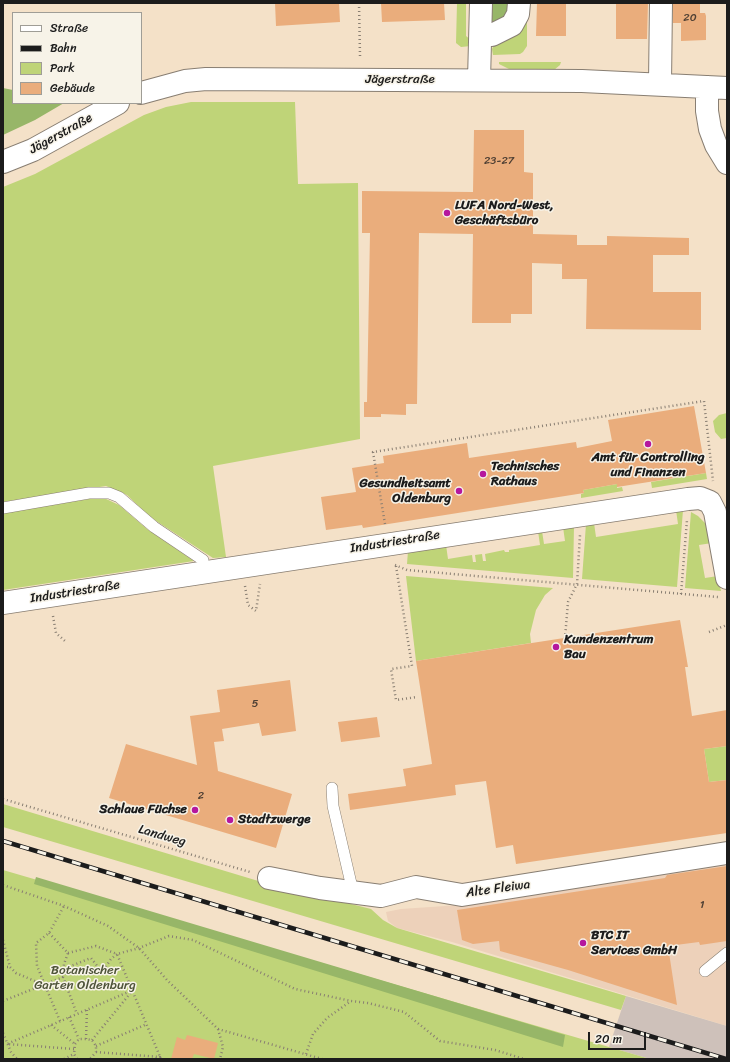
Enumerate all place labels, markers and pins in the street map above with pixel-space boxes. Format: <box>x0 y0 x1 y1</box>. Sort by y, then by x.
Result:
place label: LUFA Nord-West, Geschäftsbüro <box>455 198 554 229</box>
marker: LUFA Nord-West, Geschäftsbüro <box>442 208 452 218</box>
marker: Amt für Controlling und Finanzen <box>643 439 653 449</box>
place label: Amt für Controlling und Finanzen <box>592 450 704 481</box>
place label: Technisches Rathaus <box>491 459 559 490</box>
marker: Technisches Rathaus <box>478 469 488 479</box>
place label: Gesundheitsamt Oldenburg <box>360 476 451 507</box>
marker: Gesundheitsamt Oldenburg <box>454 486 464 496</box>
place label: Kundenzentrum Bau <box>564 632 653 663</box>
marker: Kundenzentrum Bau <box>551 642 561 652</box>
place label: Schlaue Füchse <box>99 802 187 818</box>
marker: Schlaue Füchse <box>190 805 200 815</box>
place label: Stadtzwerge <box>238 812 310 828</box>
marker: Stadtzwerge <box>225 815 235 825</box>
place label: BTC IT Services GmbH <box>591 928 677 959</box>
marker: BTC IT Services GmbH <box>578 938 588 948</box>

